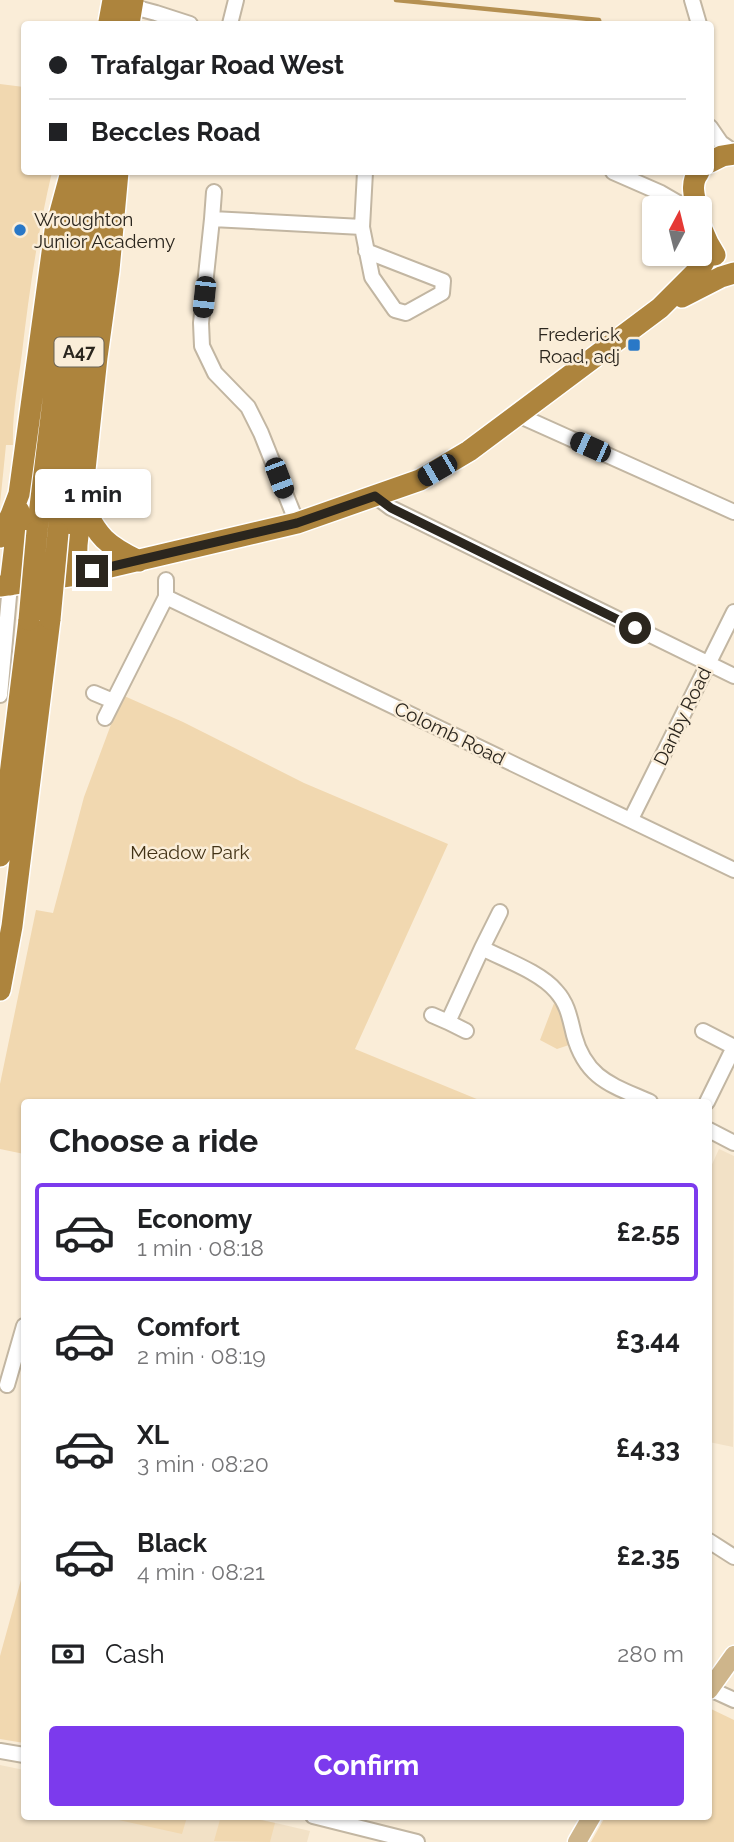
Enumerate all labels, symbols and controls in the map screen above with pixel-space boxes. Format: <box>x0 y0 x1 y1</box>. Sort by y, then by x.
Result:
text: Trafalgar Road West <box>91 50 344 80</box>
text: Beccles Road <box>91 117 261 147</box>
north arrow <box>642 196 712 266</box>
map controls <box>642 196 712 266</box>
place label: Wroughton Junior Academy <box>34 208 175 252</box>
marker: Wroughton Junior Academy <box>12 222 28 238</box>
car <box>192 275 217 319</box>
place label: Frederick Road, adj <box>538 323 620 367</box>
marker: Frederick Road, adj <box>626 337 642 353</box>
road number: A47 <box>55 338 104 366</box>
car <box>567 429 614 465</box>
car <box>414 450 461 490</box>
car <box>262 455 297 501</box>
callout: 1 min <box>34 470 150 518</box>
text: 1 min <box>64 480 122 507</box>
route end <box>76 555 108 587</box>
route start <box>619 612 651 644</box>
street label: Danby Road <box>649 663 715 769</box>
street label: Colomb Road <box>391 697 509 769</box>
park label: Meadow Park <box>130 841 250 863</box>
text: Choose a ride <box>49 1122 258 1159</box>
icon: car <box>53 1201 116 1264</box>
text: Economy <box>137 1204 252 1234</box>
text: £2.55 <box>617 1217 680 1247</box>
text: 1 min · 08:18 <box>137 1234 264 1261</box>
icon: car <box>53 1309 116 1372</box>
text: Comfort <box>137 1312 240 1342</box>
text: £3.44 <box>616 1325 680 1355</box>
text: 2 min · 08:19 <box>137 1342 266 1369</box>
icon: car <box>53 1417 116 1480</box>
text: XL <box>137 1420 169 1450</box>
text: £4.33 <box>616 1433 680 1463</box>
text: 3 min · 08:20 <box>137 1450 269 1477</box>
icon: car <box>53 1525 116 1588</box>
text: Black <box>137 1528 207 1558</box>
text: £2.35 <box>616 1541 680 1571</box>
text: 4 min · 08:21 <box>137 1558 265 1585</box>
icon: cash <box>49 1635 87 1673</box>
text: Cash <box>105 1639 165 1669</box>
text: 280 m <box>617 1640 684 1667</box>
button: Confirm <box>49 1726 684 1806</box>

